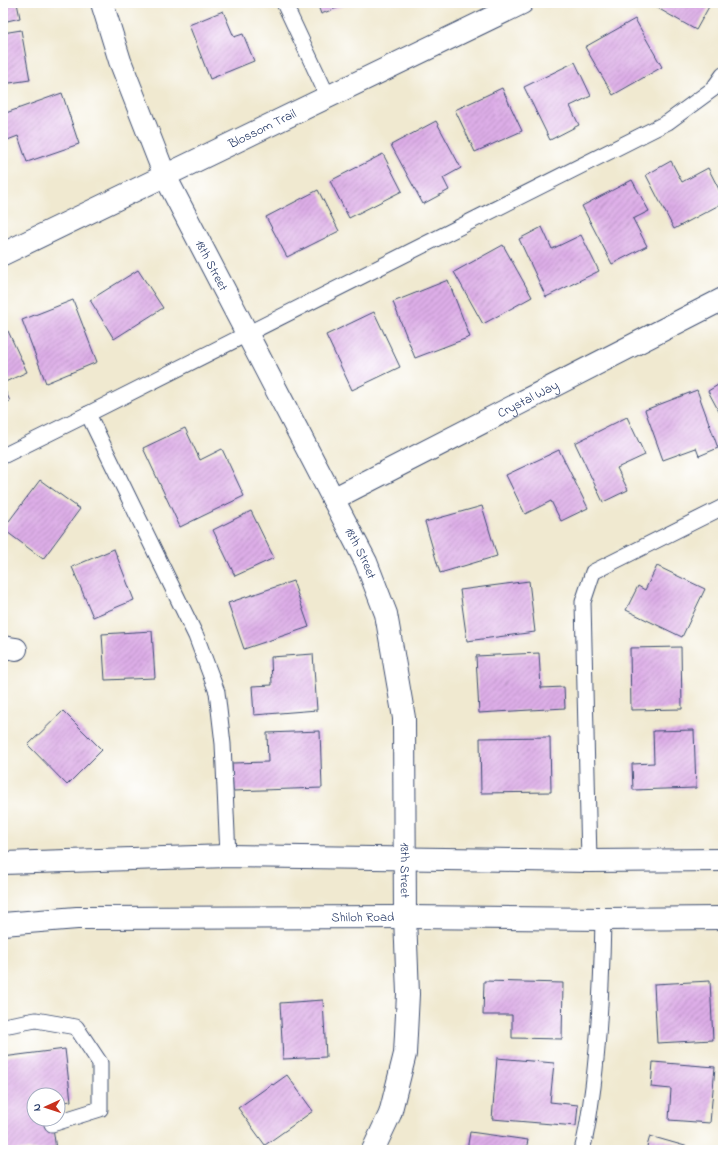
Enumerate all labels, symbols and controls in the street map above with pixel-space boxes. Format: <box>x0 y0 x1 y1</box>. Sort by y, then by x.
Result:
street label: Blossom Trail <box>224 104 299 154</box>
street label: 18th Street <box>190 236 233 295</box>
street label: Crystal Way <box>494 376 562 423</box>
street label: 18th Street <box>340 524 381 582</box>
street label: 18th Street <box>395 842 414 899</box>
street label: Shiloh Road <box>331 908 395 927</box>
north arrow <box>26 1087 66 1127</box>
text: N <box>29 1103 45 1112</box>

